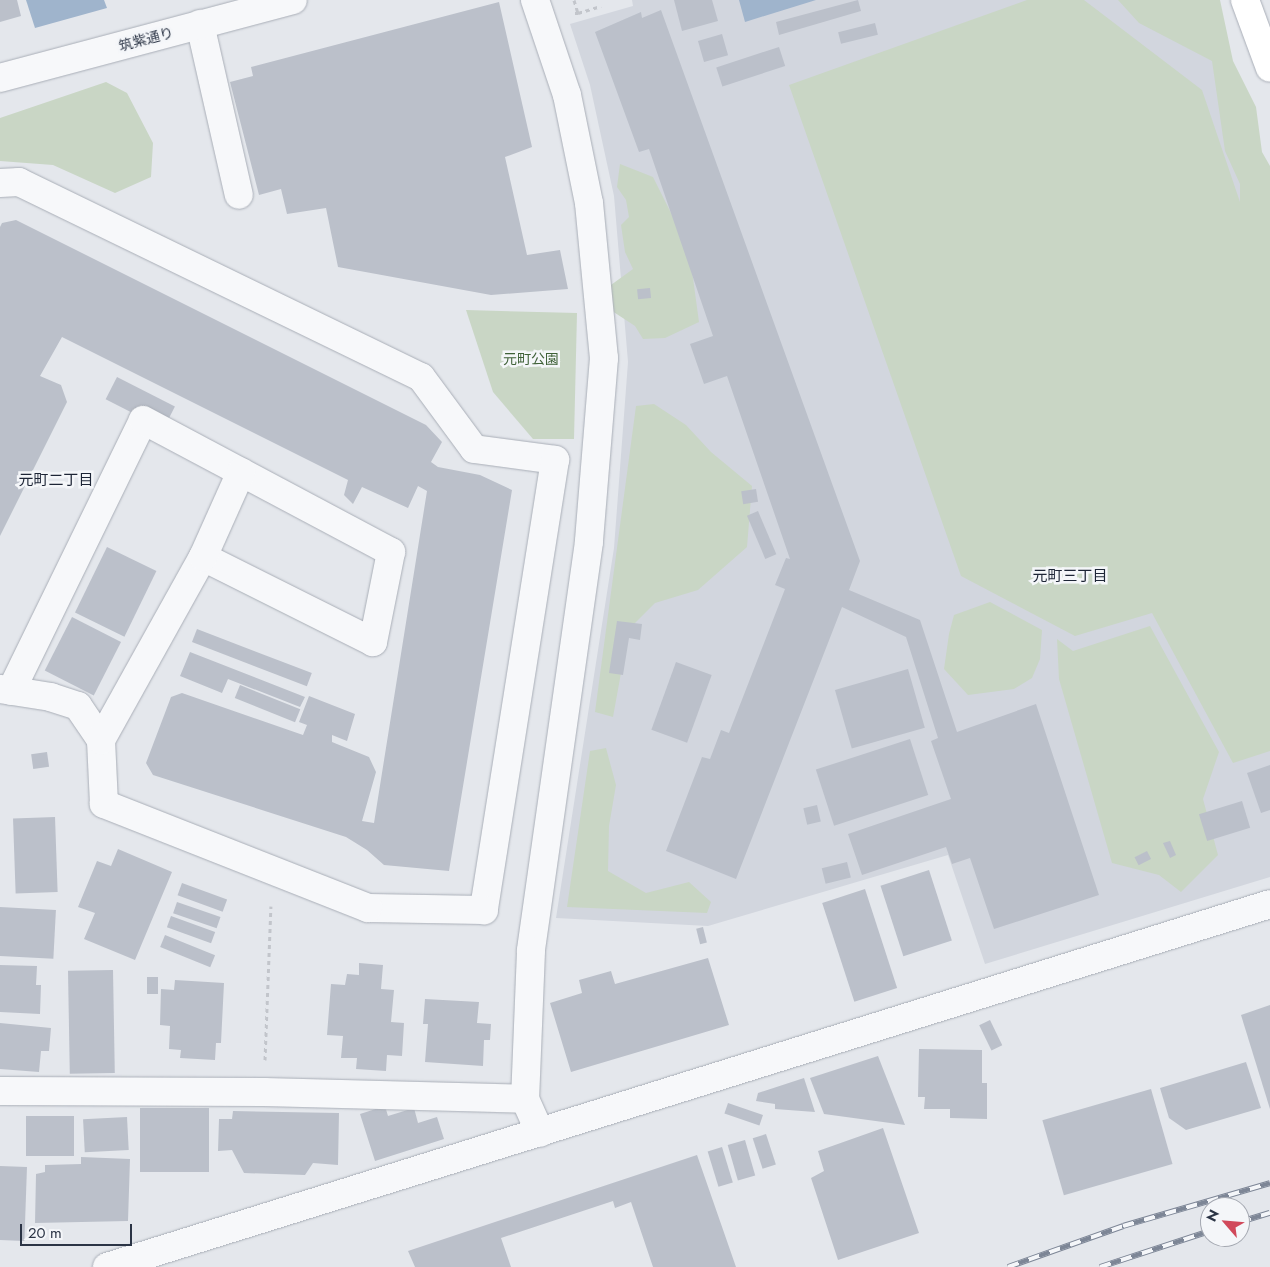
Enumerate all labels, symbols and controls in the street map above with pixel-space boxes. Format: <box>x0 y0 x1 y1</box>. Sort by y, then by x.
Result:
street label: 筑紫通り <box>117 24 175 54</box>
park label: 元町公園 <box>503 351 559 367</box>
district label: 元町二丁目 <box>19 472 93 490</box>
district label: 元町三丁目 <box>1033 568 1107 586</box>
north arrow <box>1200 1197 1250 1247</box>
text: N <box>1201 1206 1224 1225</box>
scale bar <box>22 1214 135 1246</box>
text: 20 m <box>28 1222 62 1244</box>

